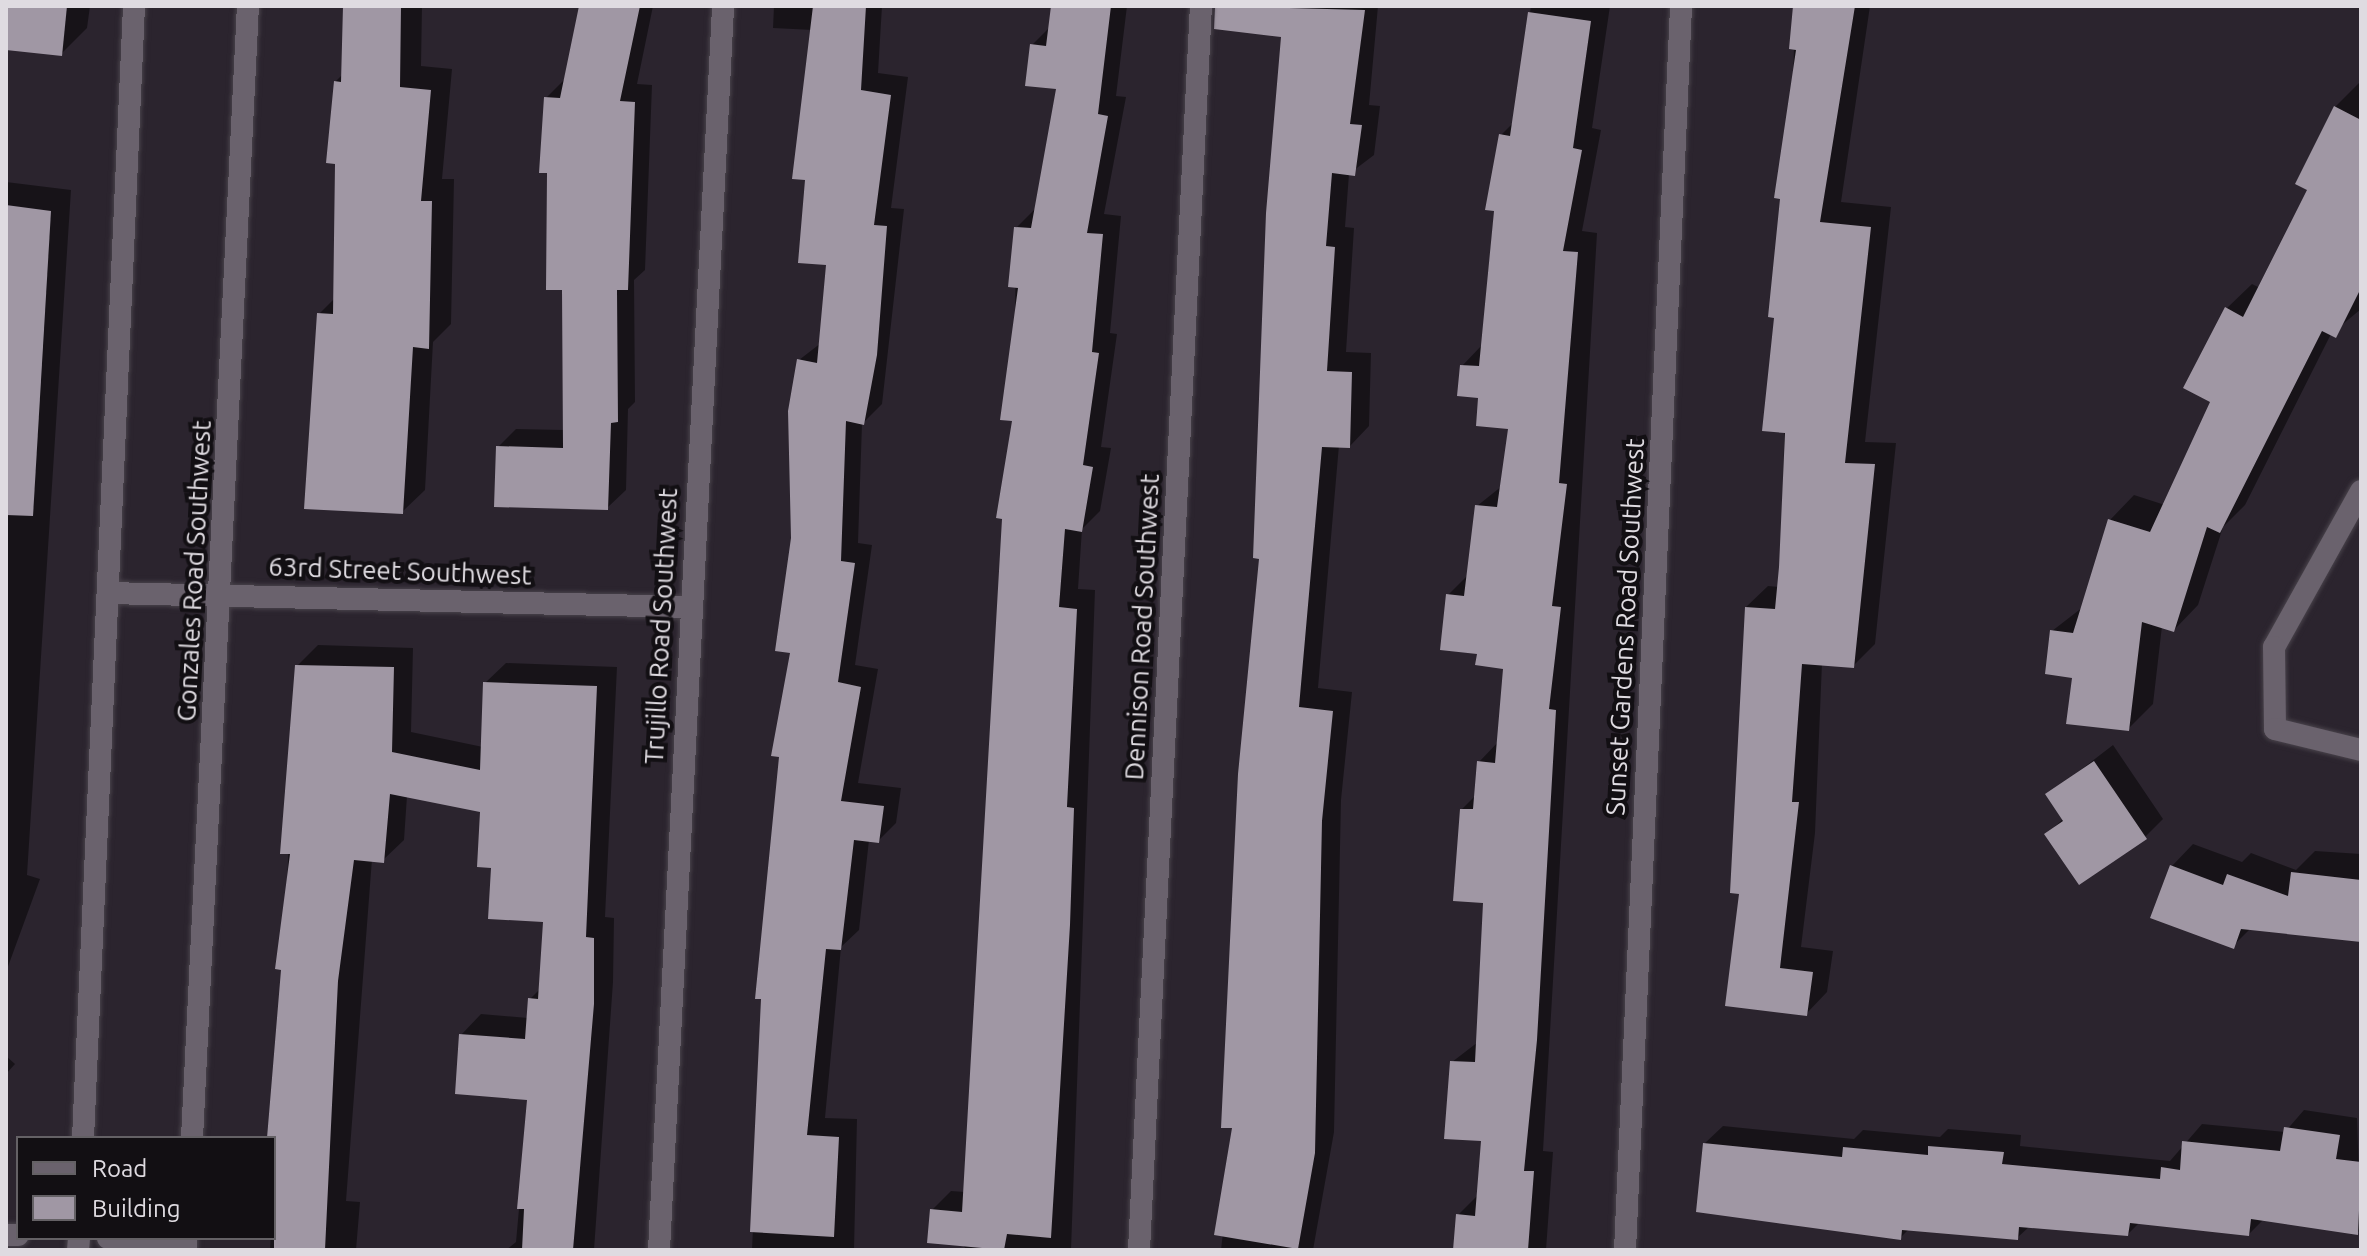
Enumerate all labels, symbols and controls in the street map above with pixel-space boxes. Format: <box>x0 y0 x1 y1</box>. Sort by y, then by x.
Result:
street label: Gonzales Road Southwest <box>171 420 217 722</box>
street label: Sunset Gardens Road Southwest <box>1600 438 1650 816</box>
street label: Dennison Road Southwest <box>1118 473 1166 781</box>
street label: Trujillo Road Southwest <box>638 487 684 765</box>
street label: 63rd Street Southwest <box>268 551 532 591</box>
legend <box>16 1136 276 1240</box>
text: Road <box>92 1155 147 1182</box>
text: Building <box>92 1195 180 1222</box>

